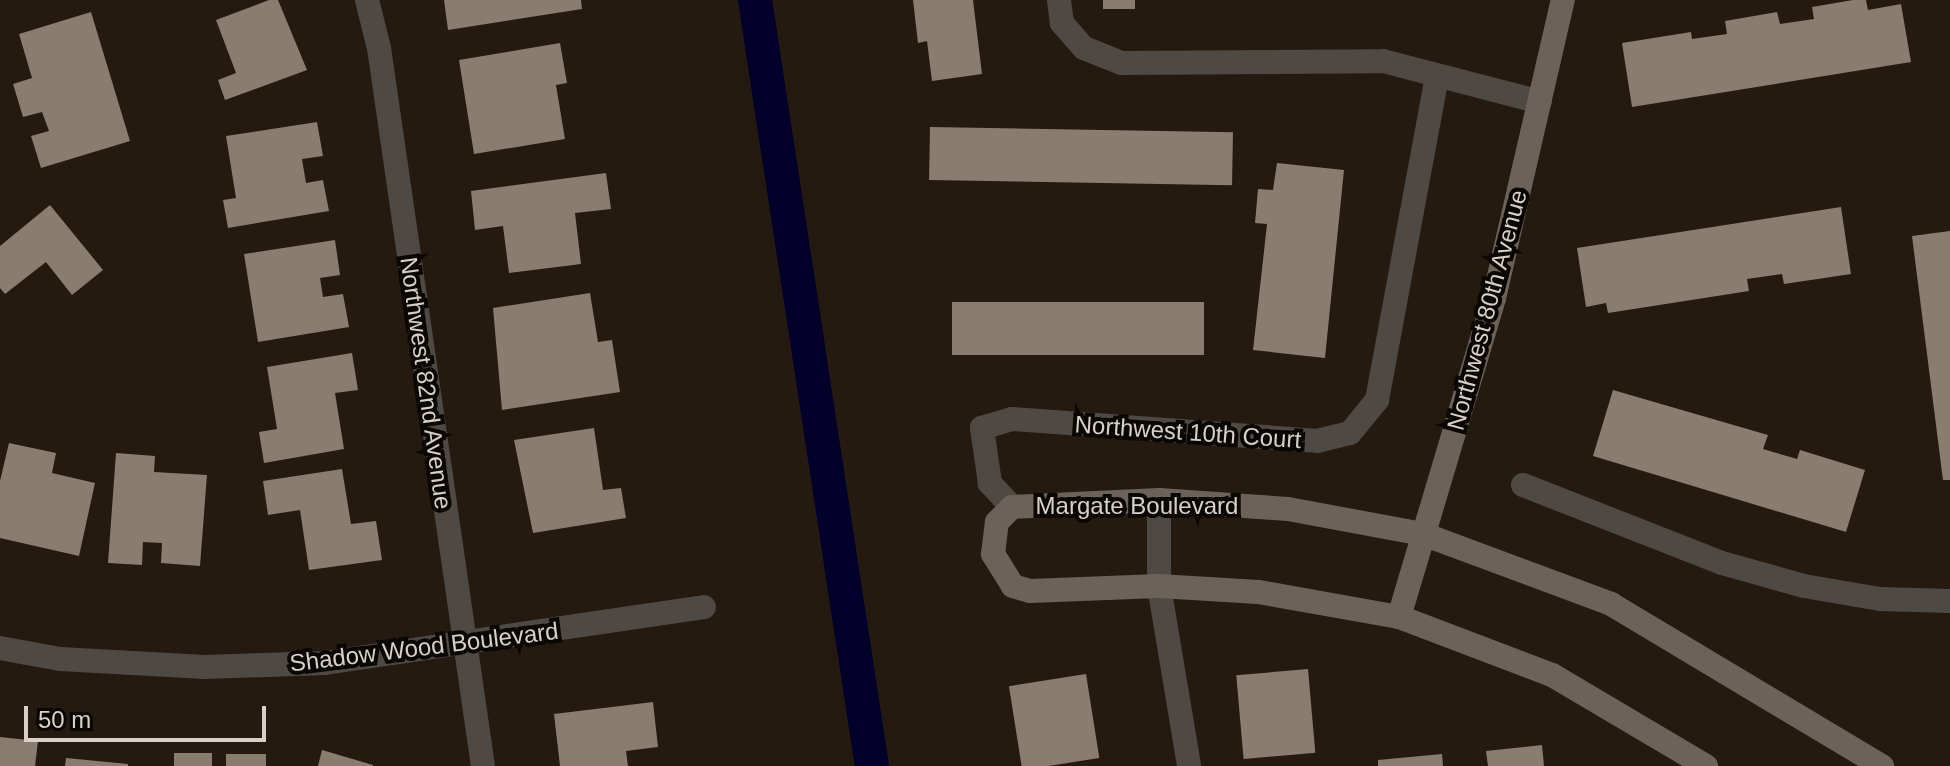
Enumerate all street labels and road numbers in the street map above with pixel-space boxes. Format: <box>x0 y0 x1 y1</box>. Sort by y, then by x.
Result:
street label: Northwest 80th Avenue <box>1441 186 1533 434</box>
street label: Northwest 82nd Avenue <box>394 254 458 512</box>
street label: Northwest 10th Court <box>1074 410 1302 454</box>
street label: Margate Boulevard <box>1036 492 1238 520</box>
street label: Shadow Wood Boulevard <box>288 616 560 678</box>

